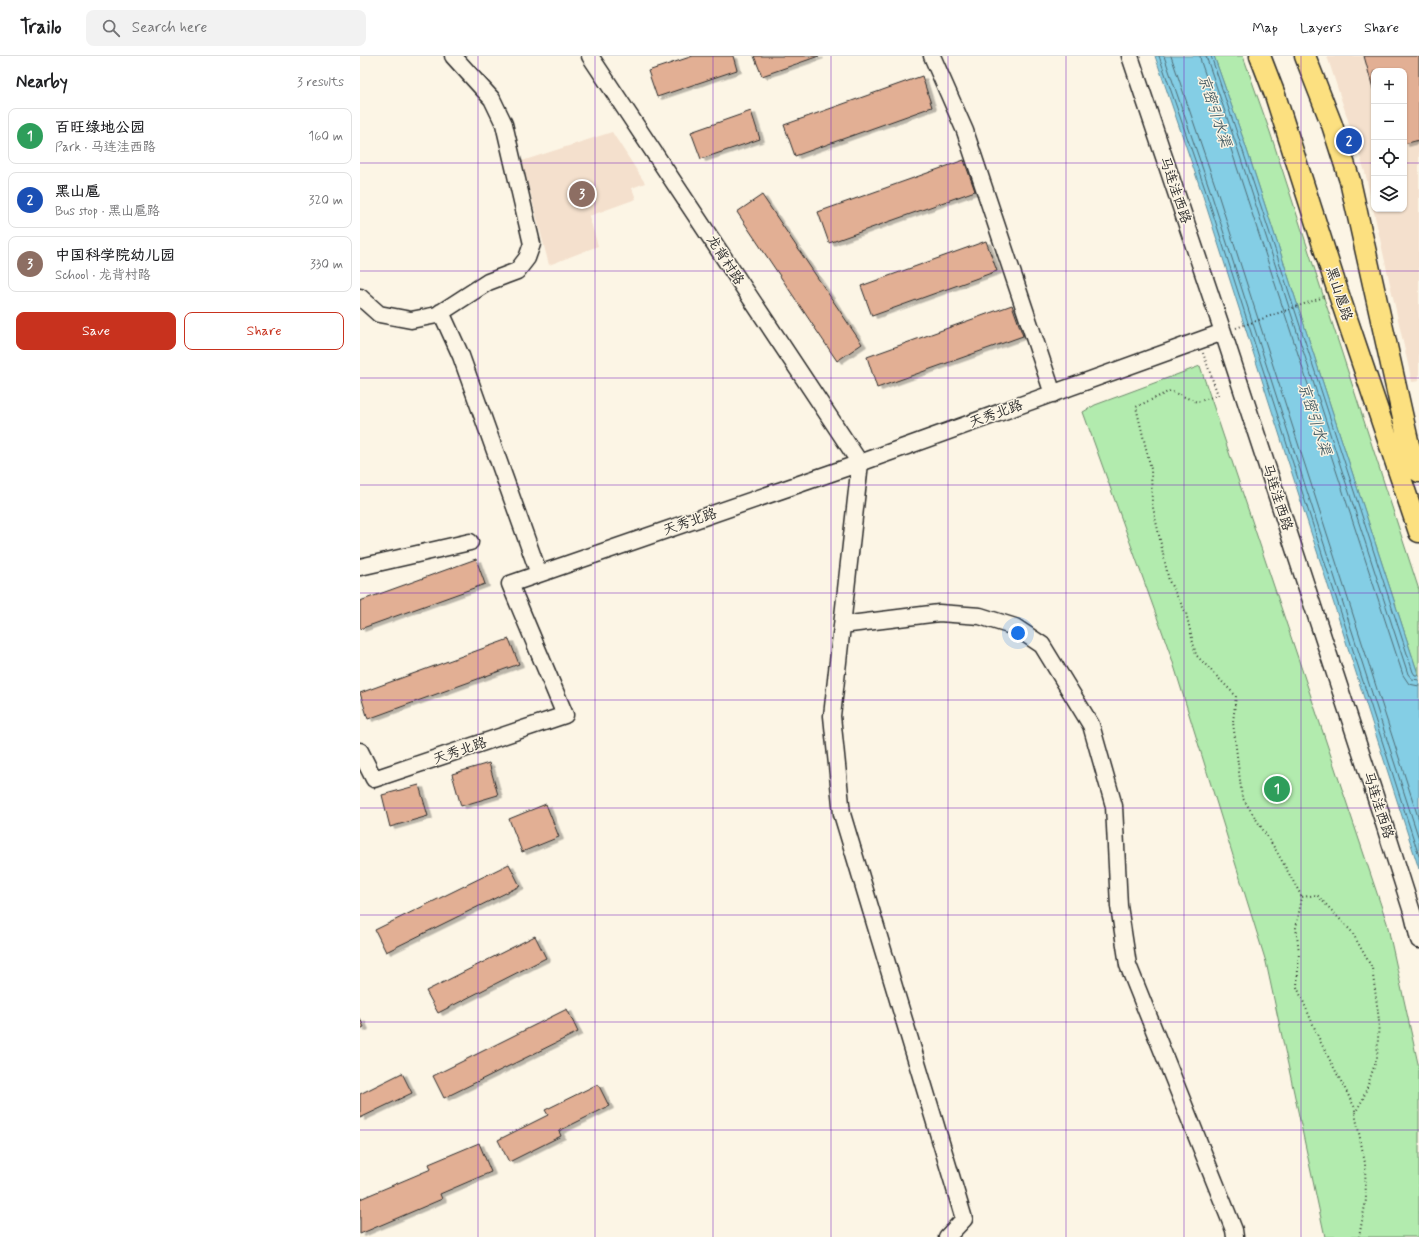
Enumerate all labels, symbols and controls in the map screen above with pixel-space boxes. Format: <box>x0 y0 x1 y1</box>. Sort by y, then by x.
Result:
search box <box>86 10 366 46</box>
text: Trailo <box>20 15 62 40</box>
icon: search <box>100 17 122 39</box>
text: Search here <box>132 18 207 38</box>
text: Map <box>1252 19 1278 37</box>
text: Layers <box>1300 19 1342 37</box>
text: Share <box>1364 19 1399 37</box>
map controls <box>1371 68 1407 212</box>
button: + <box>1371 68 1407 104</box>
text: Nearby <box>16 71 68 93</box>
water label: 京密引水渠 <box>1193 72 1236 152</box>
text: 3 results <box>297 74 344 91</box>
button: − <box>1371 104 1407 140</box>
text: 百旺绿地公园 <box>55 118 145 138</box>
pin: 2 <box>1336 126 1362 156</box>
text: 1 <box>27 128 33 145</box>
text: 160 m <box>308 128 343 145</box>
text: Park · 马连洼西路 <box>55 139 156 156</box>
button: locate <box>1371 140 1407 176</box>
street label: 马连洼西路 <box>1155 154 1195 226</box>
button: layers <box>1371 176 1407 212</box>
pin: 3 <box>569 179 595 209</box>
text: 黑山扈 <box>55 182 100 202</box>
text: 2 <box>27 192 33 209</box>
text: 320 m <box>309 192 343 209</box>
text: Bus stop · 黑山扈路 <box>55 203 160 220</box>
street label: 龙背村路 <box>702 232 748 288</box>
text: 中国科学院幼儿园 <box>55 246 175 266</box>
text: 3 <box>27 256 33 273</box>
text: 330 m <box>310 256 343 273</box>
street label: 黑山扈路 <box>1322 265 1356 323</box>
text: School · 龙背村路 <box>55 267 151 284</box>
button: Save <box>16 312 176 350</box>
button: Share <box>184 312 344 350</box>
water label: 京密引水渠 <box>1293 380 1336 460</box>
street label: 天秀北路 <box>967 396 1025 432</box>
street label: 马连洼西路 <box>1258 461 1296 533</box>
street label: 天秀北路 <box>661 504 719 540</box>
your location <box>1008 623 1028 643</box>
street label: 天秀北路 <box>431 733 489 769</box>
street label: 马连洼西路 <box>1359 769 1397 841</box>
pin: 1 <box>1264 774 1290 804</box>

